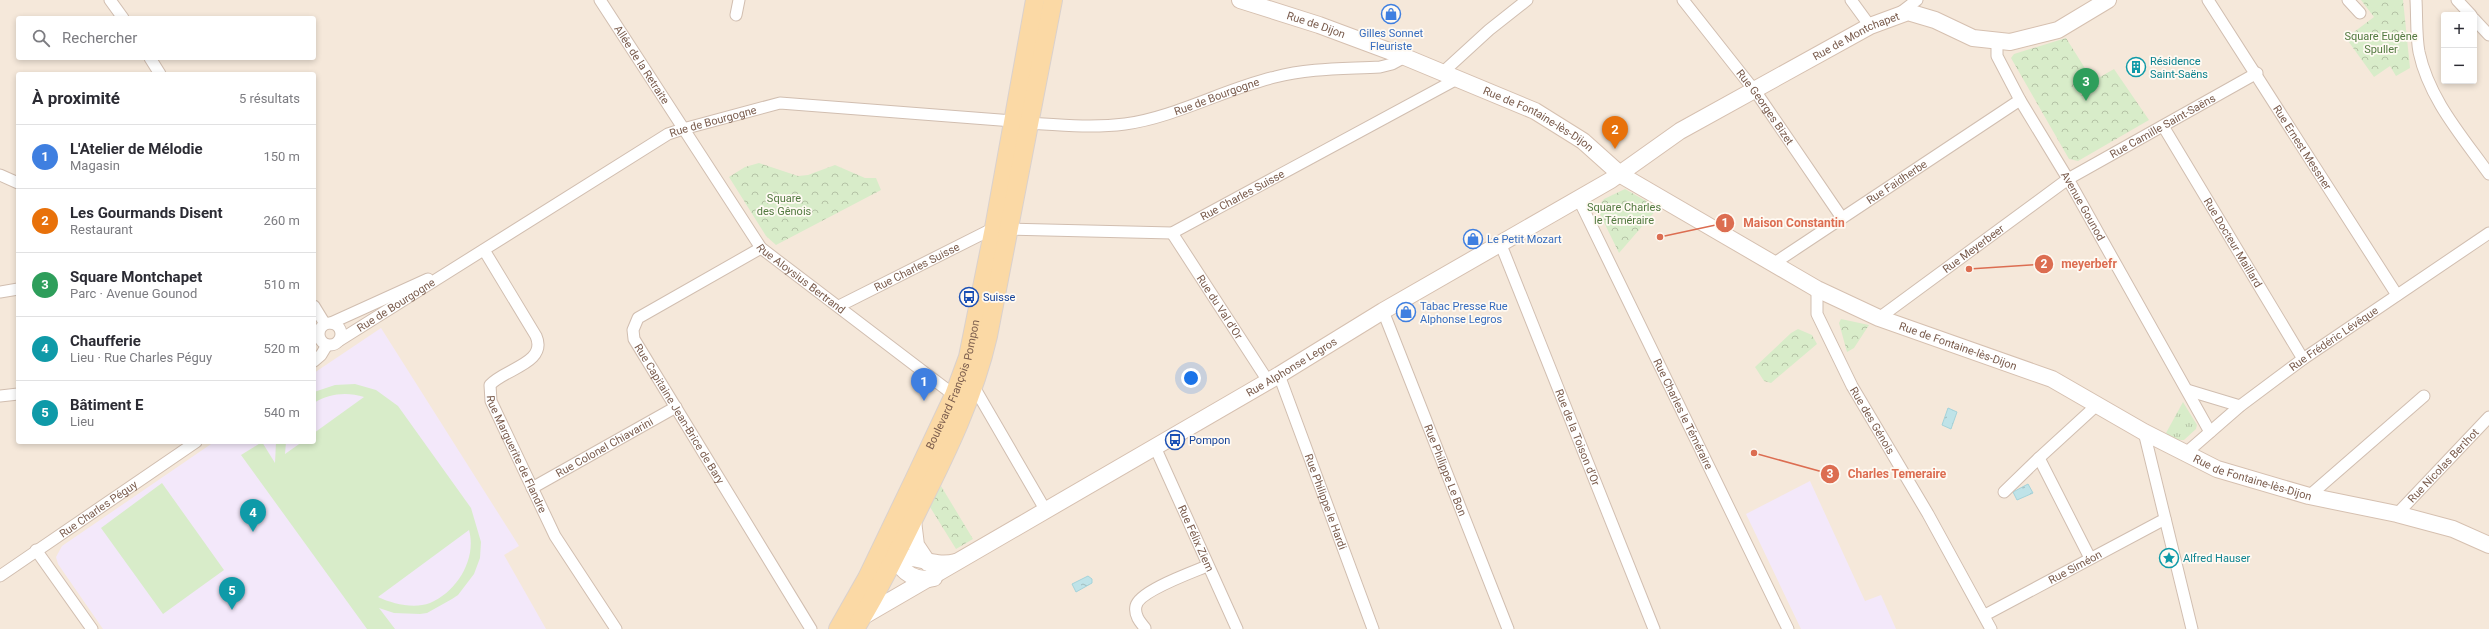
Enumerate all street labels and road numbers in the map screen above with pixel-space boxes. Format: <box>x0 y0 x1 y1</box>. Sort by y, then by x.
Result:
street label: Rue de Dijon <box>1285 9 1347 41</box>
street label: Rue de Montchapet <box>1810 9 1901 63</box>
street label: Allée de la Retraite <box>612 23 672 106</box>
street label: Rue Georges Bizet <box>1734 67 1797 147</box>
street label: Rue de Bourgogne <box>1172 75 1261 118</box>
street label: Rue de Fontaine-lès-Dijon <box>1481 84 1596 154</box>
street label: Rue Camille Saint-Saëns <box>2107 91 2218 161</box>
street label: Rue de Bourgogne <box>668 103 758 140</box>
street label: Rue Ernest Messner <box>2271 103 2334 192</box>
street label: Rue Faidherbe <box>1864 157 1929 207</box>
street label: Rue Charles Suisse <box>1198 167 1287 223</box>
street label: Avenue Gounod <box>2058 169 2108 243</box>
street label: Rue Docteur Maillard <box>2201 195 2265 290</box>
street label: Rue Meyerbeer <box>1940 222 2007 276</box>
street label: Rue Charles Suisse <box>872 240 962 294</box>
street label: Rue Aloysius Bertrand <box>754 241 848 316</box>
street label: Rue du Val d'Or <box>1194 272 1246 342</box>
street label: Rue de Bourgogne <box>354 275 437 334</box>
street label: Rue Frédéric Lévêque <box>2287 303 2381 374</box>
street label: Boulevard François Pompon <box>923 318 982 451</box>
street label: Rue de Fontaine-lès-Dijon <box>1897 319 2019 373</box>
street label: Rue Alphonse Legros <box>1244 334 1340 399</box>
street label: Rue Capitaine Jean-Brice de Bary <box>632 341 728 487</box>
street label: Rue Charles le Téméraire <box>1651 357 1716 472</box>
street label: Rue des Génois <box>1847 384 1898 457</box>
street label: Rue de la Toison d'Or <box>1553 387 1603 488</box>
street label: Rue Marguerite de Flandre <box>484 395 550 515</box>
street label: Rue Colonel Chiavarini <box>553 415 655 480</box>
street label: Rue Philippe Le Bon <box>1422 423 1469 518</box>
street label: Rue Nicolas Berthot <box>2405 425 2482 505</box>
street label: Rue Philippe le Hardi <box>1302 452 1349 551</box>
street label: Rue de Fontaine-lès-Dijon <box>2191 452 2313 503</box>
street label: Rue Charles Péguy <box>57 477 140 540</box>
street label: Rue Félix Ziem <box>1175 503 1217 573</box>
street label: Rue Siméon <box>2046 547 2104 587</box>

